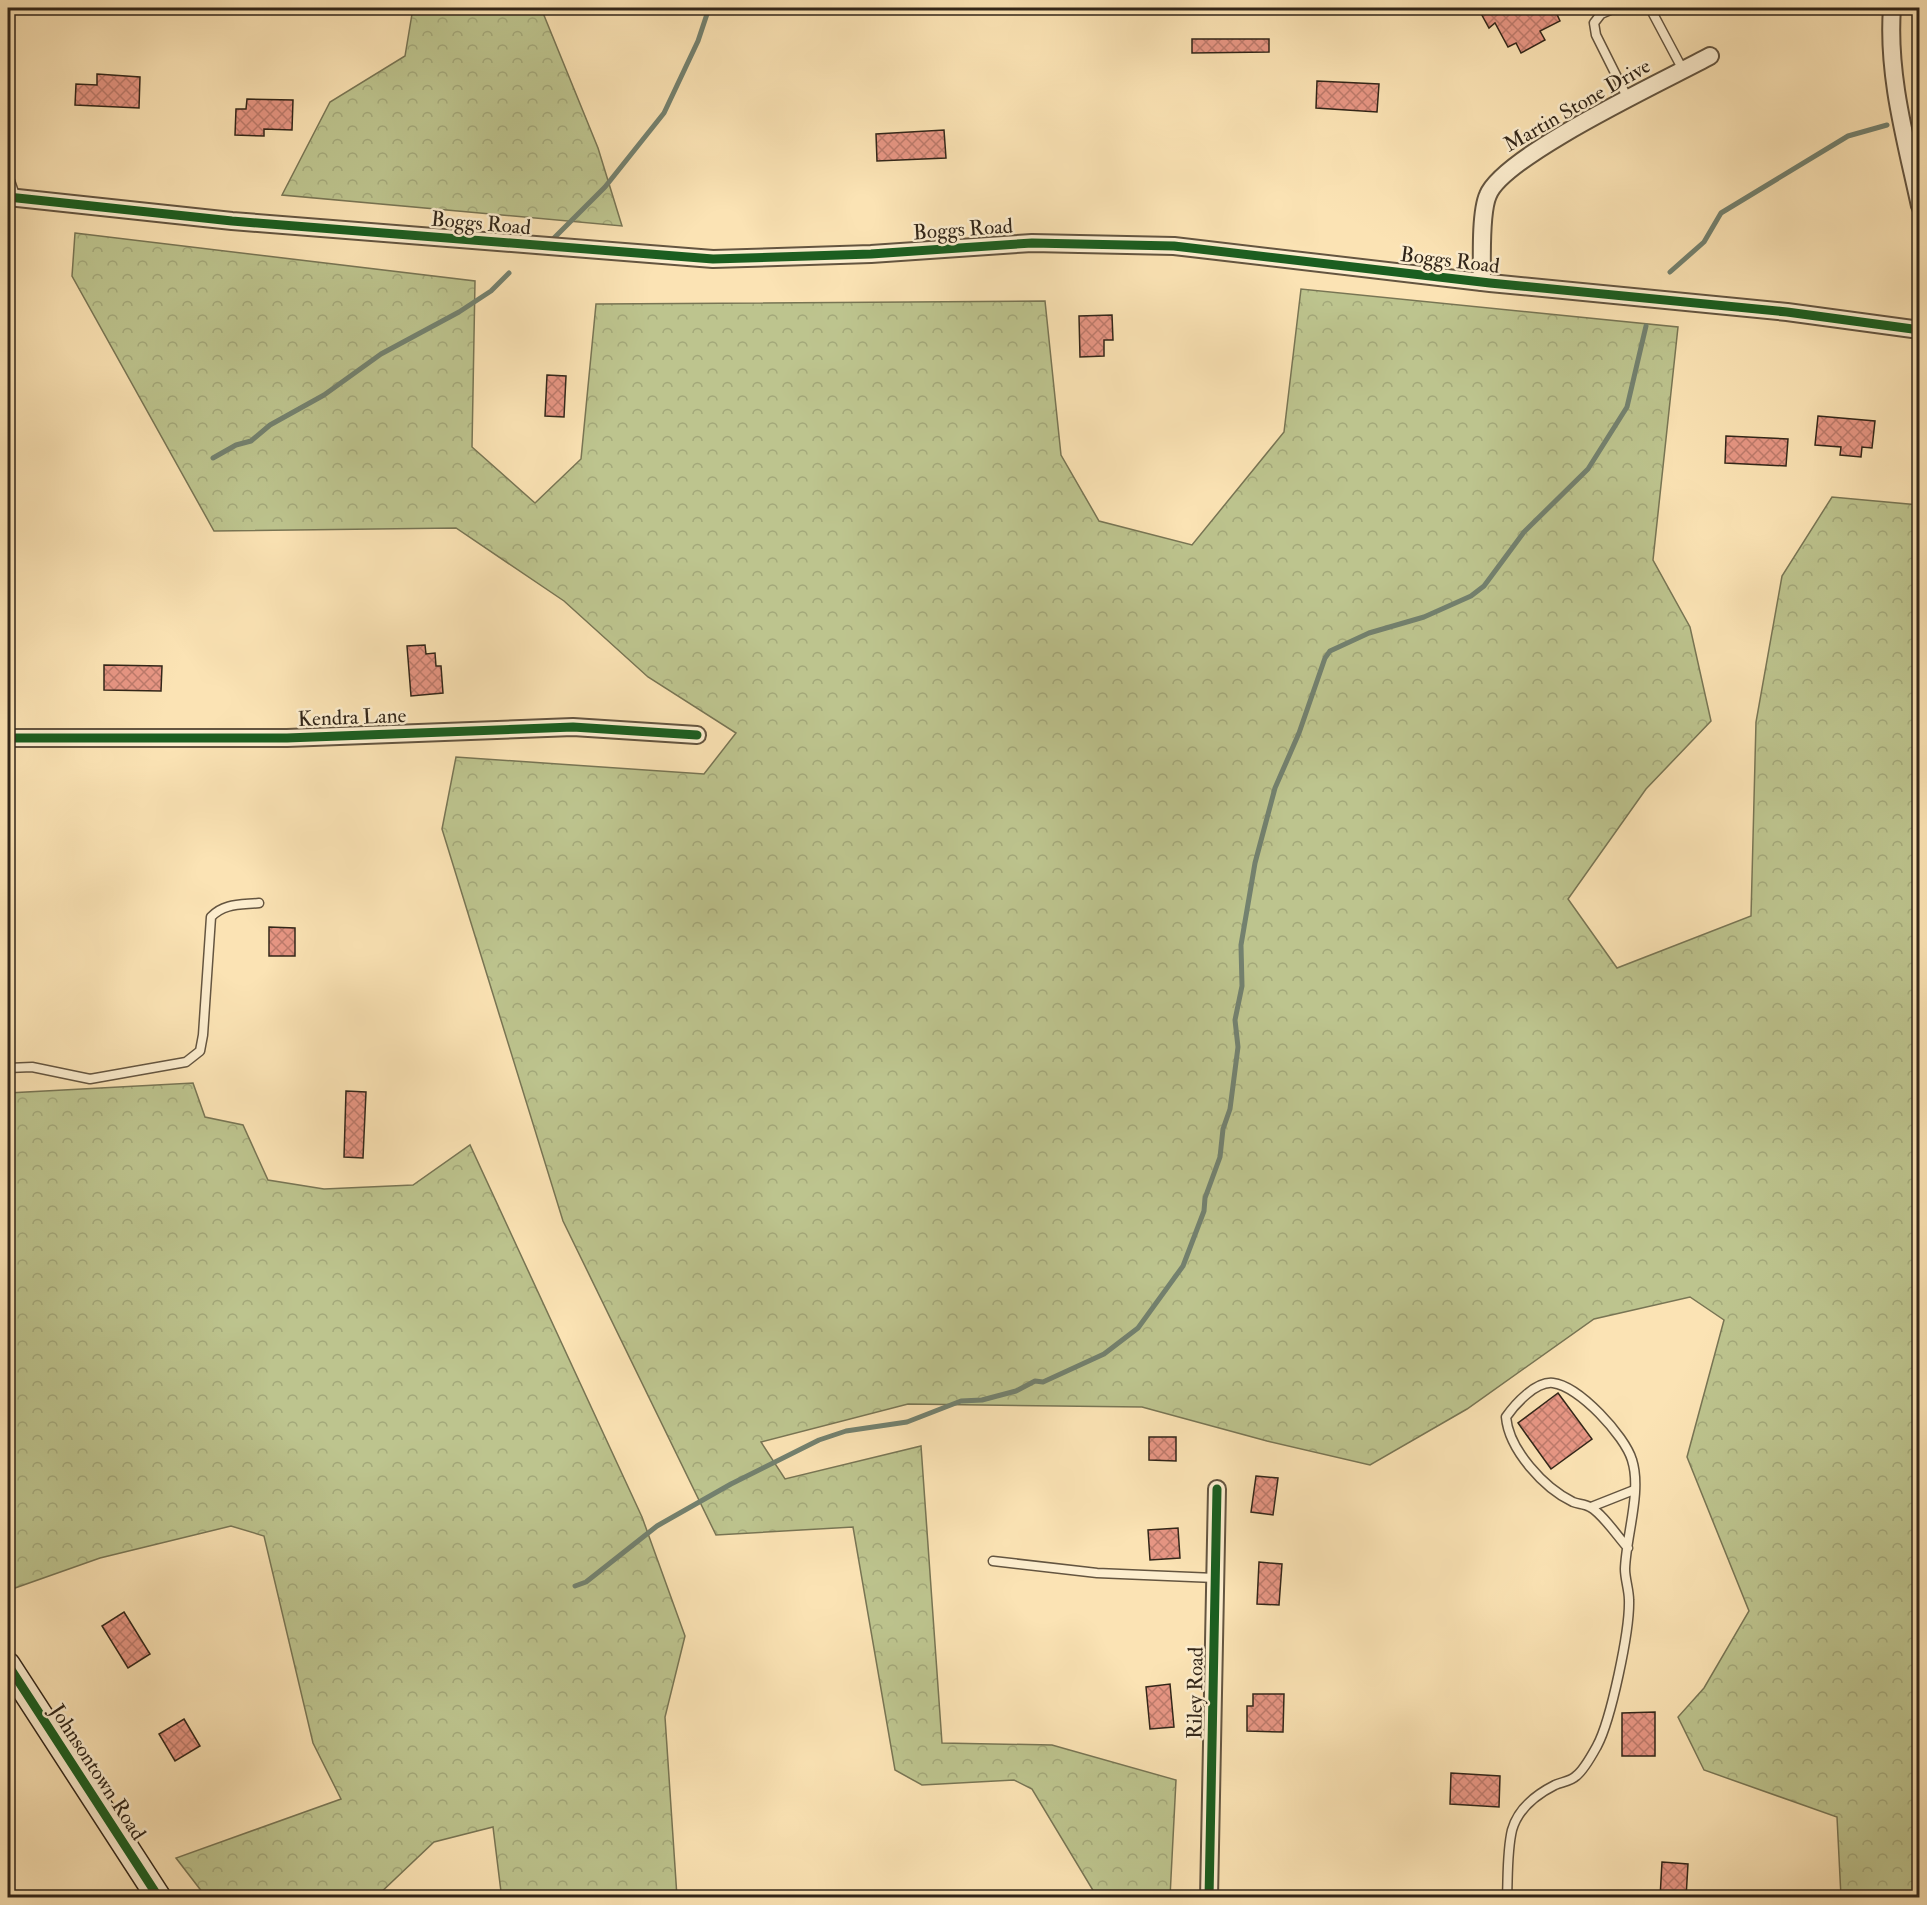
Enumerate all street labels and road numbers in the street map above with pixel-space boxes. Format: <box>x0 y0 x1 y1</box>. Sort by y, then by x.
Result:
street label: Martin Stone Drive <box>1499 52 1656 158</box>
street label: Boggs Road <box>430 206 533 241</box>
street label: Boggs Road <box>912 212 1015 246</box>
street label: Boggs Road <box>1399 241 1502 280</box>
street label: Kendra Lane <box>297 702 407 733</box>
street label: Riley Road <box>1181 1646 1210 1739</box>
street label: Johnsontown Road <box>43 1698 152 1846</box>

